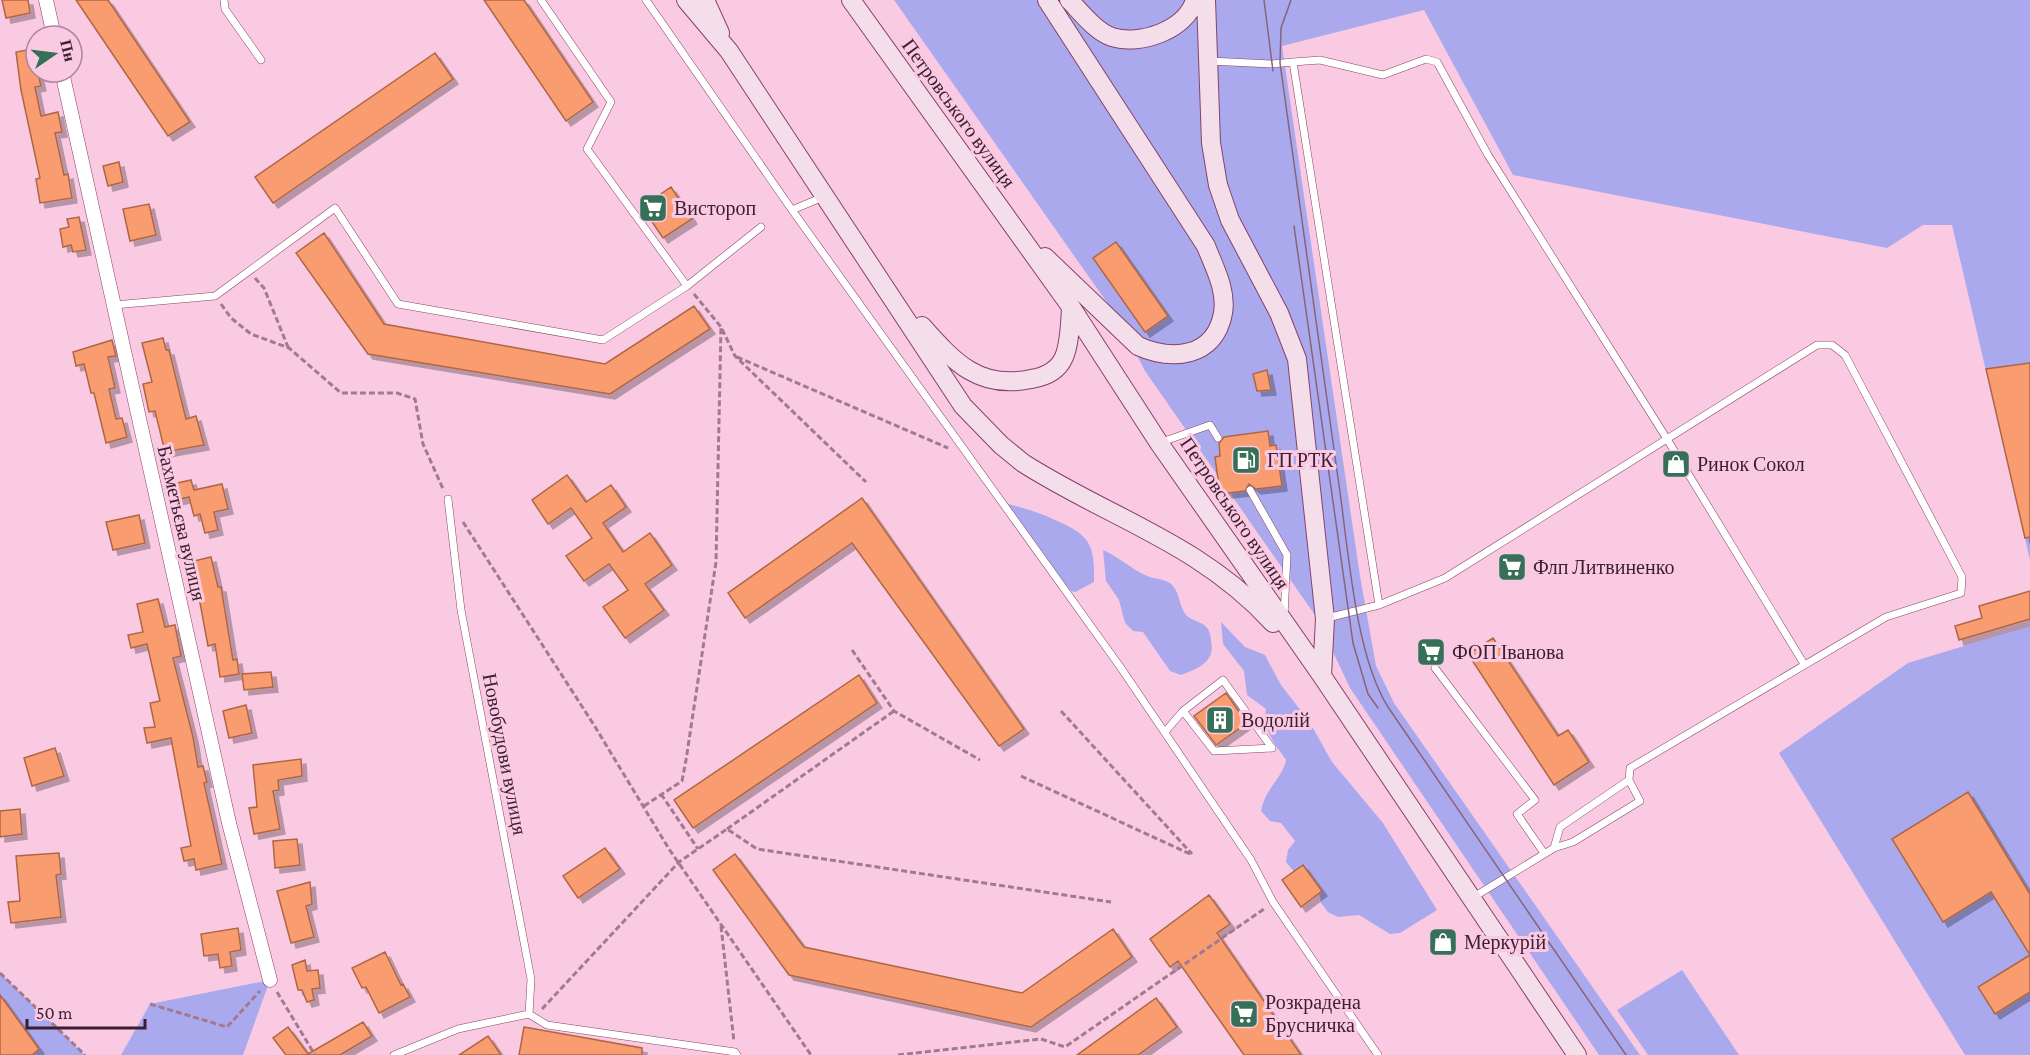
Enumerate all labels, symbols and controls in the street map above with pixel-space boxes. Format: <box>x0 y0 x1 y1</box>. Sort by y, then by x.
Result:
north arrow <box>24 24 84 84</box>
street label: Петровського вулиця <box>897 34 1020 192</box>
text: Пн <box>57 38 79 63</box>
supermarket icon: Вистороп <box>637 192 669 224</box>
place label: Вистороп <box>674 197 756 220</box>
street label: Петровського вулиця <box>1175 433 1294 594</box>
street label: Бахметьєва вулиця <box>152 443 211 603</box>
fuel station icon: ГП РТК <box>1230 444 1262 476</box>
shop icon: Ринок Сокол <box>1660 448 1692 480</box>
place label: ГП РТК <box>1267 449 1334 471</box>
place label: Ринок Сокол <box>1697 453 1805 475</box>
supermarket icon: Флп Литвиненко <box>1496 551 1528 583</box>
place label: Флп Литвиненко <box>1533 556 1674 578</box>
supermarket icon: ФОП Іванова <box>1415 636 1447 668</box>
place label: ФОП Іванова <box>1452 641 1564 663</box>
street label: Новобудови вулиця <box>478 671 531 837</box>
building icon: Водолій <box>1204 704 1236 736</box>
place label: Водолій <box>1241 709 1310 732</box>
shop icon: Меркурій <box>1427 926 1459 958</box>
place label: Меркурій <box>1464 931 1546 954</box>
place label: Розкрадена Брусничка <box>1265 991 1361 1037</box>
scale bar <box>27 992 146 1030</box>
supermarket icon: Розкрадена Брусничка <box>1228 998 1260 1030</box>
text: 50 m <box>36 1003 73 1023</box>

